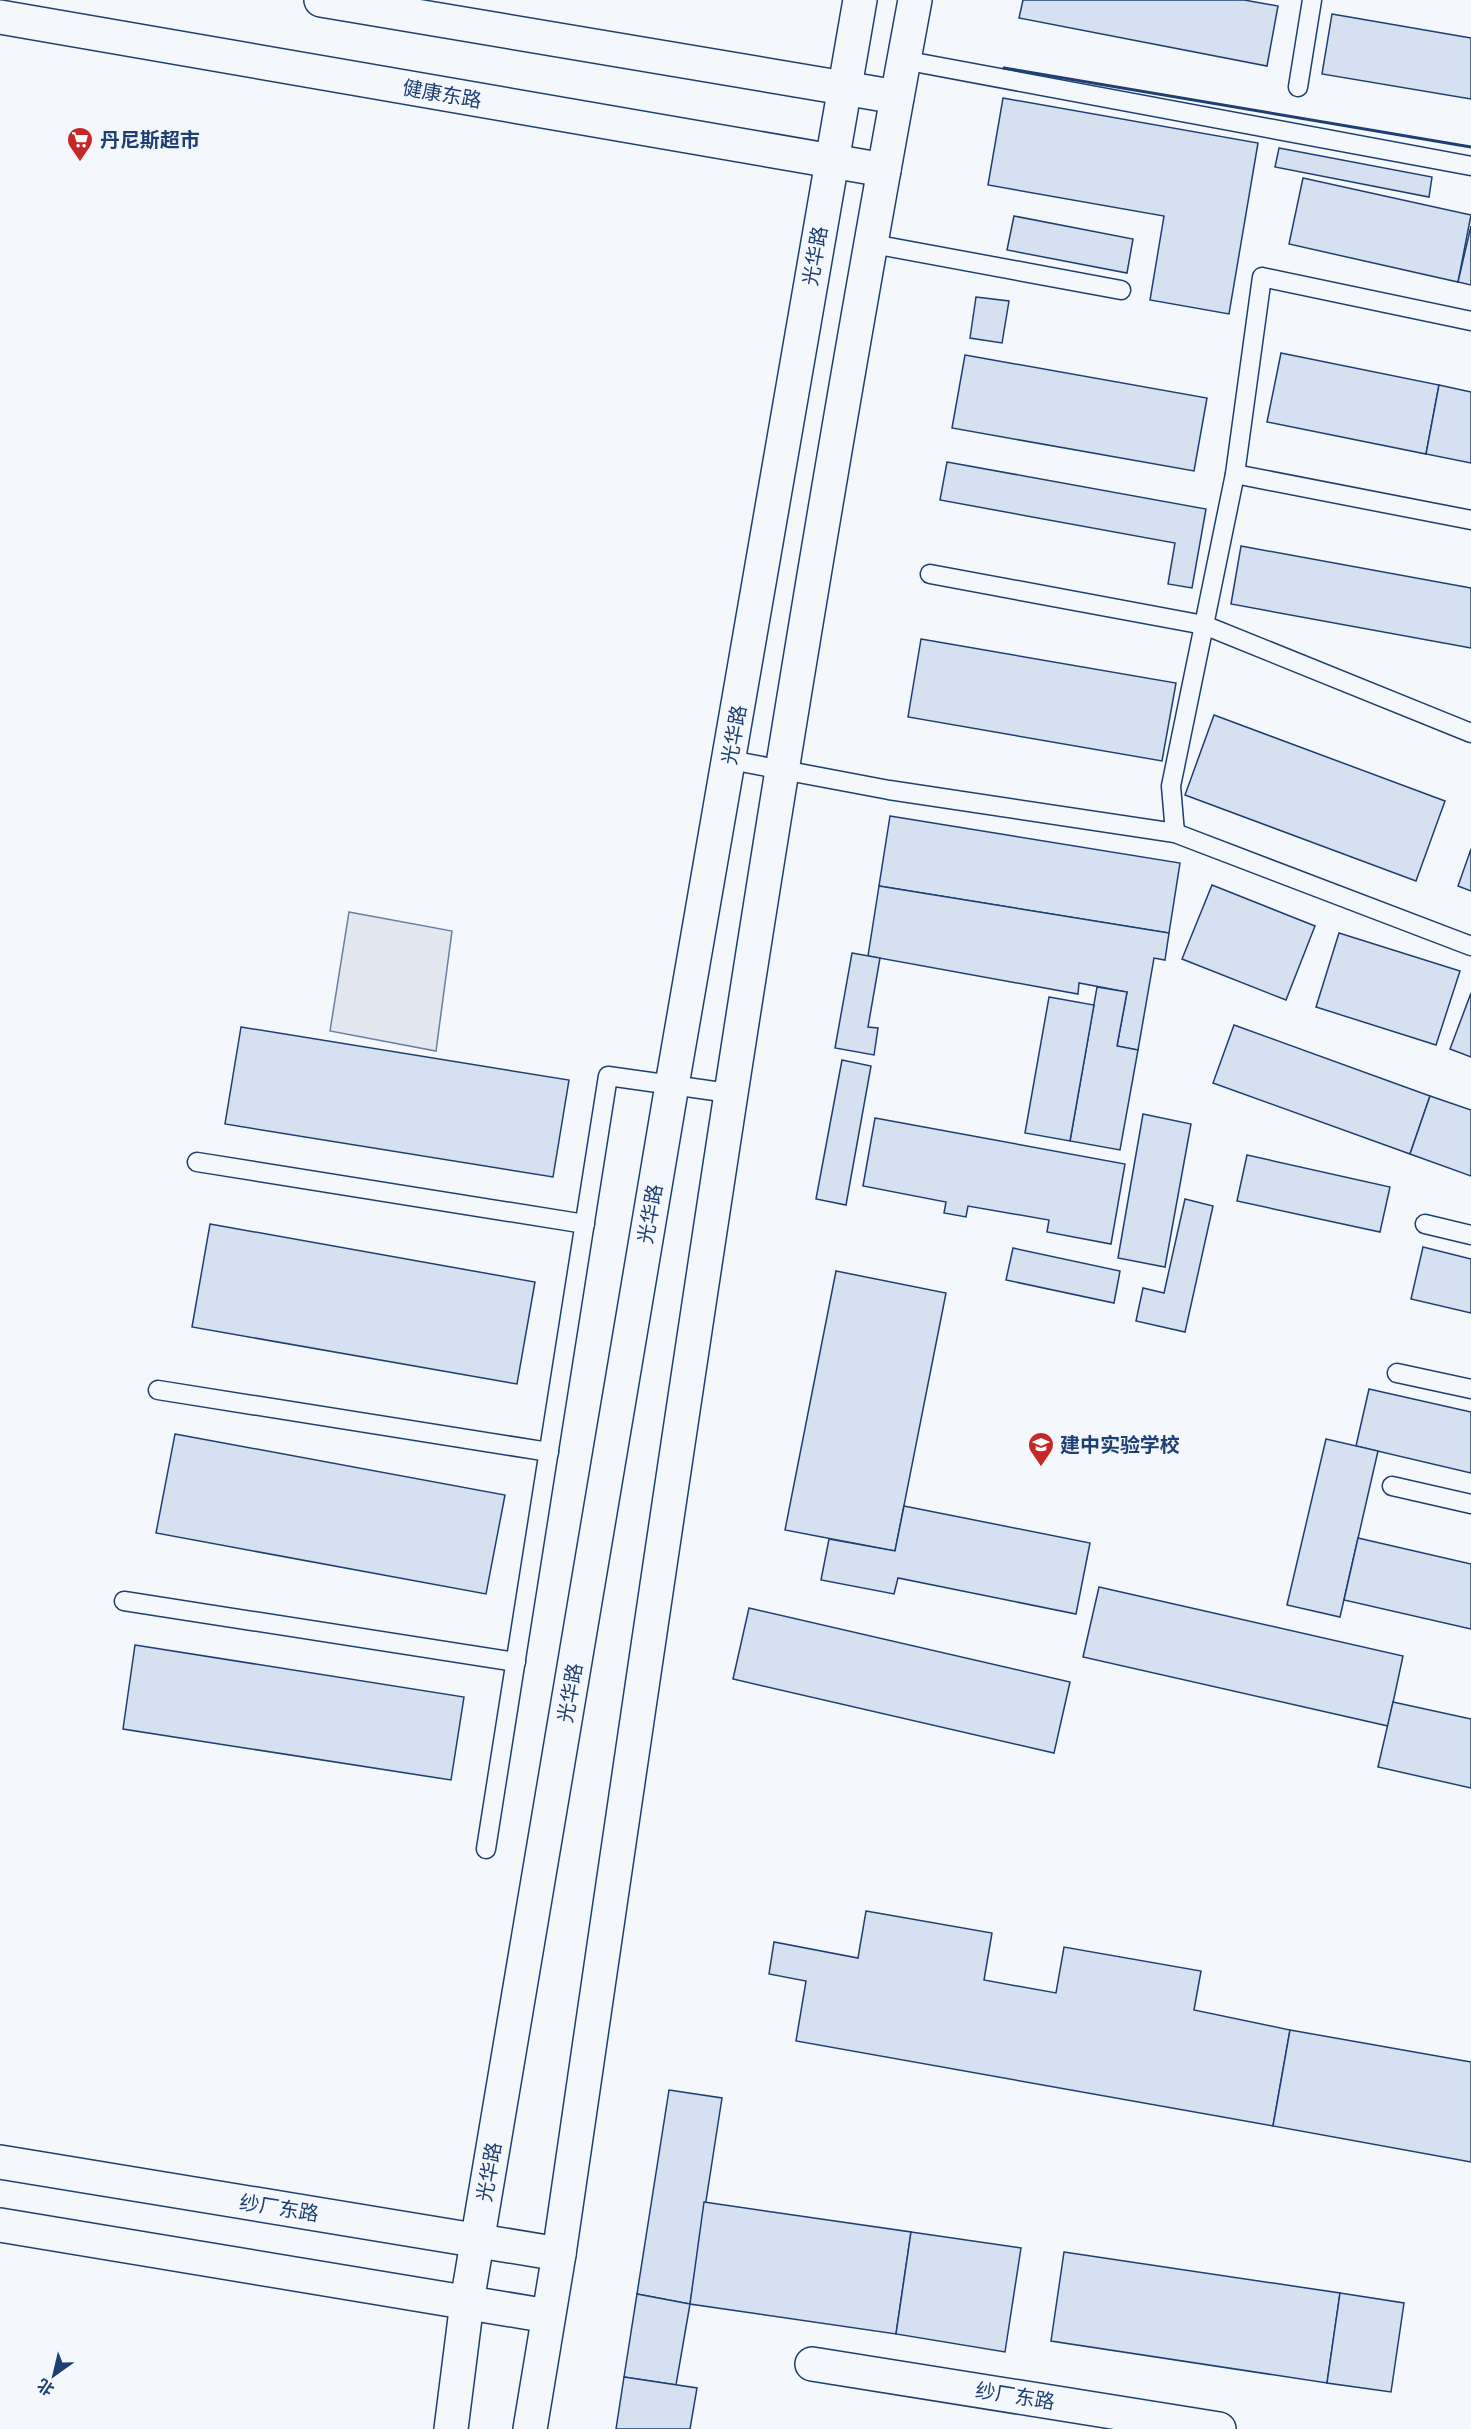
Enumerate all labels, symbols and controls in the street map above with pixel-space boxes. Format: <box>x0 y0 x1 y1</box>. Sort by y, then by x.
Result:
street label: 健康东路 <box>400 73 484 115</box>
supermarket icon: 丹尼斯超市 <box>65 125 95 163</box>
place label: 丹尼斯超市 <box>100 126 200 154</box>
street label: 光华路 <box>796 224 834 288</box>
street label: 光华路 <box>715 703 753 767</box>
street label: 光华路 <box>631 1182 669 1246</box>
school or university icon: 建中实验学校 <box>1026 1430 1056 1468</box>
place label: 建中实验学校 <box>1060 1431 1180 1459</box>
street label: 光华路 <box>551 1661 589 1725</box>
street label: 光华路 <box>470 2140 508 2204</box>
street label: 纱厂东路 <box>237 2188 321 2228</box>
north arrow <box>24 2345 84 2405</box>
text: 北 <box>33 2373 59 2401</box>
street label: 纱厂东路 <box>973 2376 1057 2416</box>

